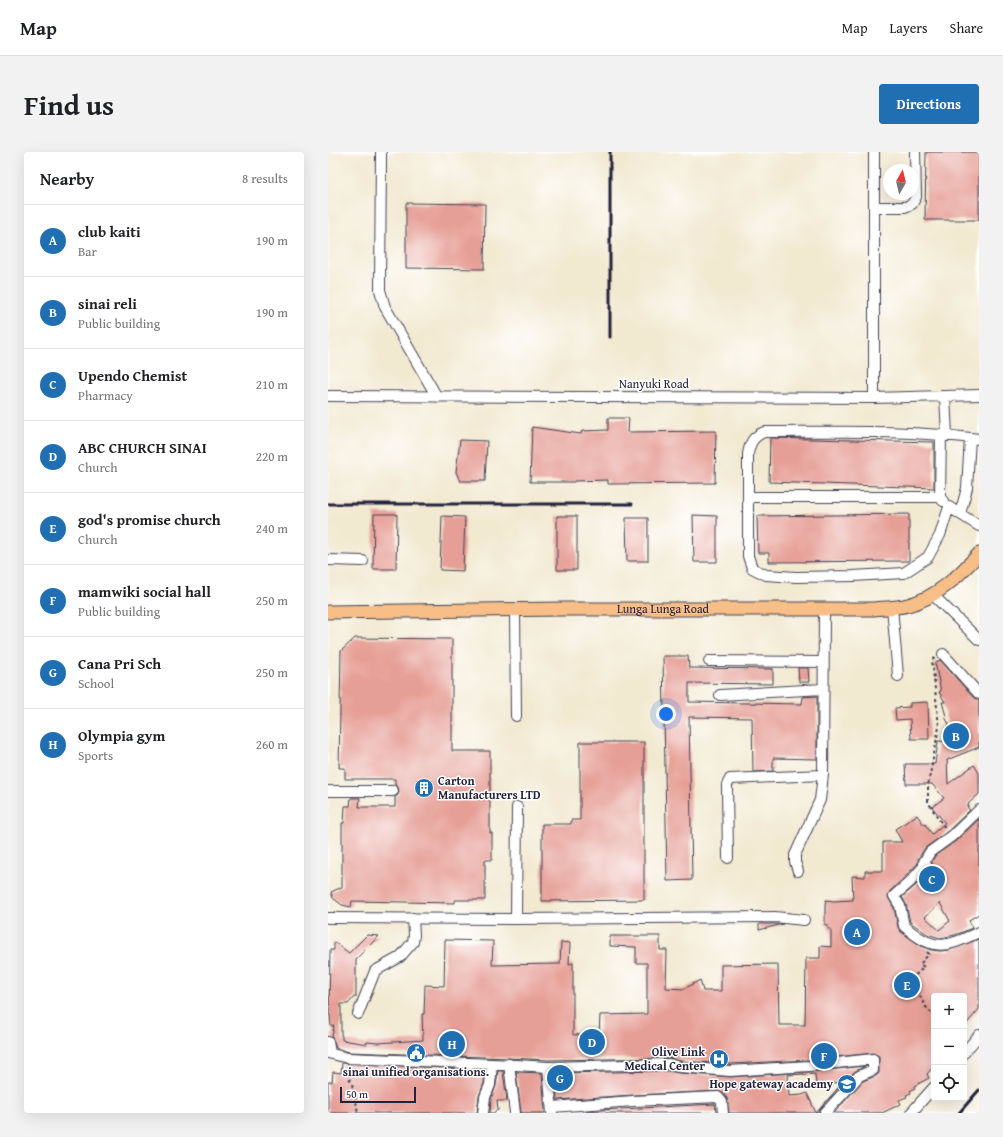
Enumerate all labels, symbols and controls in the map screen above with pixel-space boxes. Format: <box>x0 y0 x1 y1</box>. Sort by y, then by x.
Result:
text: Map <box>20 14 57 42</box>
text: Map <box>842 18 868 38</box>
text: Layers <box>890 18 928 38</box>
text: Share <box>950 18 983 38</box>
text: Find us <box>24 84 114 125</box>
button: Directions <box>879 84 979 124</box>
north arrow <box>883 164 919 200</box>
text: Nearby <box>40 166 94 191</box>
text: 8 results <box>242 169 288 188</box>
text: club kaiti <box>78 221 141 242</box>
text: A <box>49 231 57 250</box>
text: 190 m <box>256 231 288 250</box>
text: Bar <box>78 242 97 261</box>
text: sinai reli <box>78 293 137 314</box>
text: B <box>49 303 57 322</box>
text: 190 m <box>256 303 288 322</box>
text: Public building <box>78 314 160 333</box>
text: Upendo Chemist <box>78 365 187 386</box>
text: C <box>49 375 57 394</box>
text: 210 m <box>256 375 288 394</box>
street label: Nanyuki Road <box>619 375 690 392</box>
text: Pharmacy <box>78 386 133 405</box>
text: ABC CHURCH SINAI <box>78 437 207 458</box>
text: D <box>49 447 57 466</box>
text: 220 m <box>256 447 288 466</box>
text: Church <box>78 458 117 477</box>
text: god's promise church <box>78 509 221 530</box>
text: E <box>50 519 56 538</box>
text: 240 m <box>256 519 288 538</box>
text: Church <box>78 530 117 549</box>
text: mamwiki social hall <box>78 581 211 602</box>
text: F <box>50 591 56 610</box>
text: 250 m <box>256 591 288 610</box>
street label: Lunga Lunga Road <box>617 600 710 617</box>
text: Public building <box>78 602 160 621</box>
text: Cana Pri Sch <box>78 653 161 674</box>
text: G <box>49 663 57 682</box>
text: 250 m <box>256 663 288 682</box>
text: School <box>78 674 114 693</box>
your location <box>656 704 676 724</box>
pin: B <box>943 721 969 751</box>
text: Olympia gym <box>78 725 165 746</box>
text: H <box>48 735 58 754</box>
text: 260 m <box>256 735 288 754</box>
text: Sports <box>78 746 113 765</box>
place label: Carton Manufacturers LTD <box>438 772 541 803</box>
building icon: Carton Manufacturers LTD <box>413 777 435 799</box>
pin: C <box>919 864 945 894</box>
pin: A <box>844 917 870 947</box>
pin: E <box>894 970 920 1000</box>
map controls <box>931 993 967 1101</box>
button: + <box>931 993 967 1029</box>
pin: D <box>579 1027 605 1057</box>
pin: H <box>439 1029 465 1059</box>
button: − <box>931 1029 967 1065</box>
pin: F <box>811 1041 837 1071</box>
public building icon: sinai unified organisations. <box>405 1042 427 1064</box>
place label: Olive Link Medical Center <box>624 1043 705 1074</box>
hospital icon: Olive Link Medical Center <box>708 1048 730 1070</box>
place label: sinai unified organisations. <box>343 1063 489 1080</box>
pin: G <box>547 1063 573 1093</box>
button: locate <box>931 1065 967 1101</box>
school or university icon: Hope gateway academy <box>836 1073 858 1095</box>
place label: Hope gateway academy <box>710 1075 834 1092</box>
scale bar <box>340 1085 416 1104</box>
text: 50 m <box>346 1086 368 1102</box>

